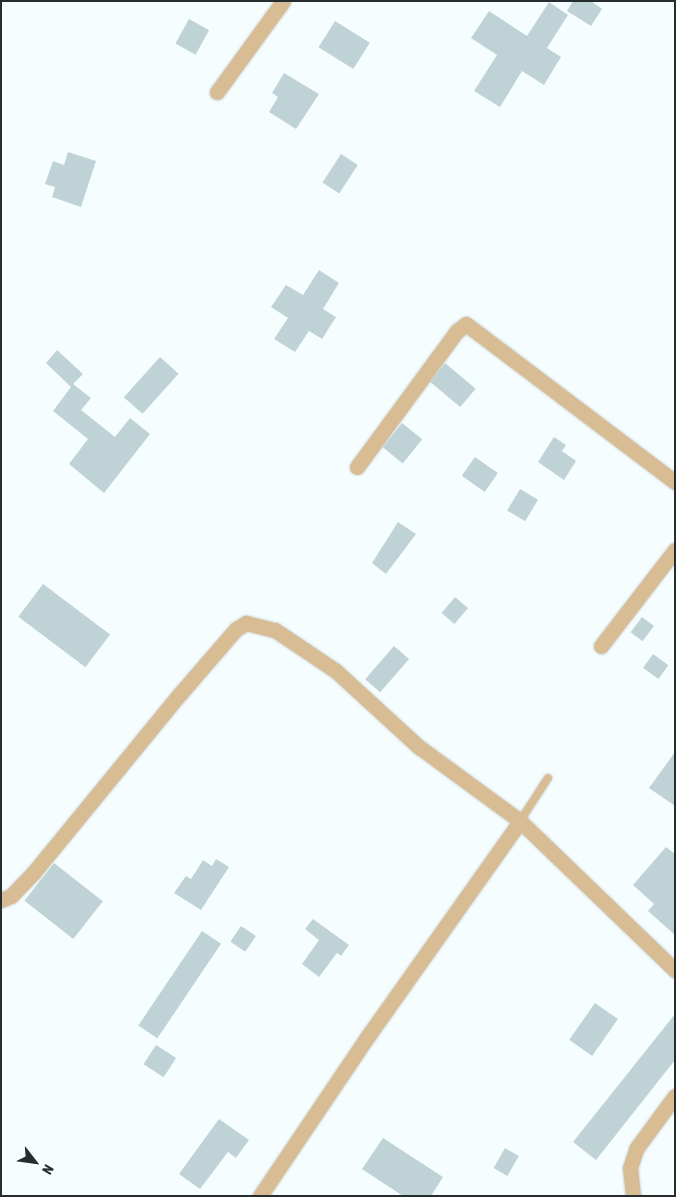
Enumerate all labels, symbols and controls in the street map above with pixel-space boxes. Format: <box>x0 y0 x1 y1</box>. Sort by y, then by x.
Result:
north arrow <box>10 1137 60 1187</box>
text: N <box>39 1162 57 1177</box>

